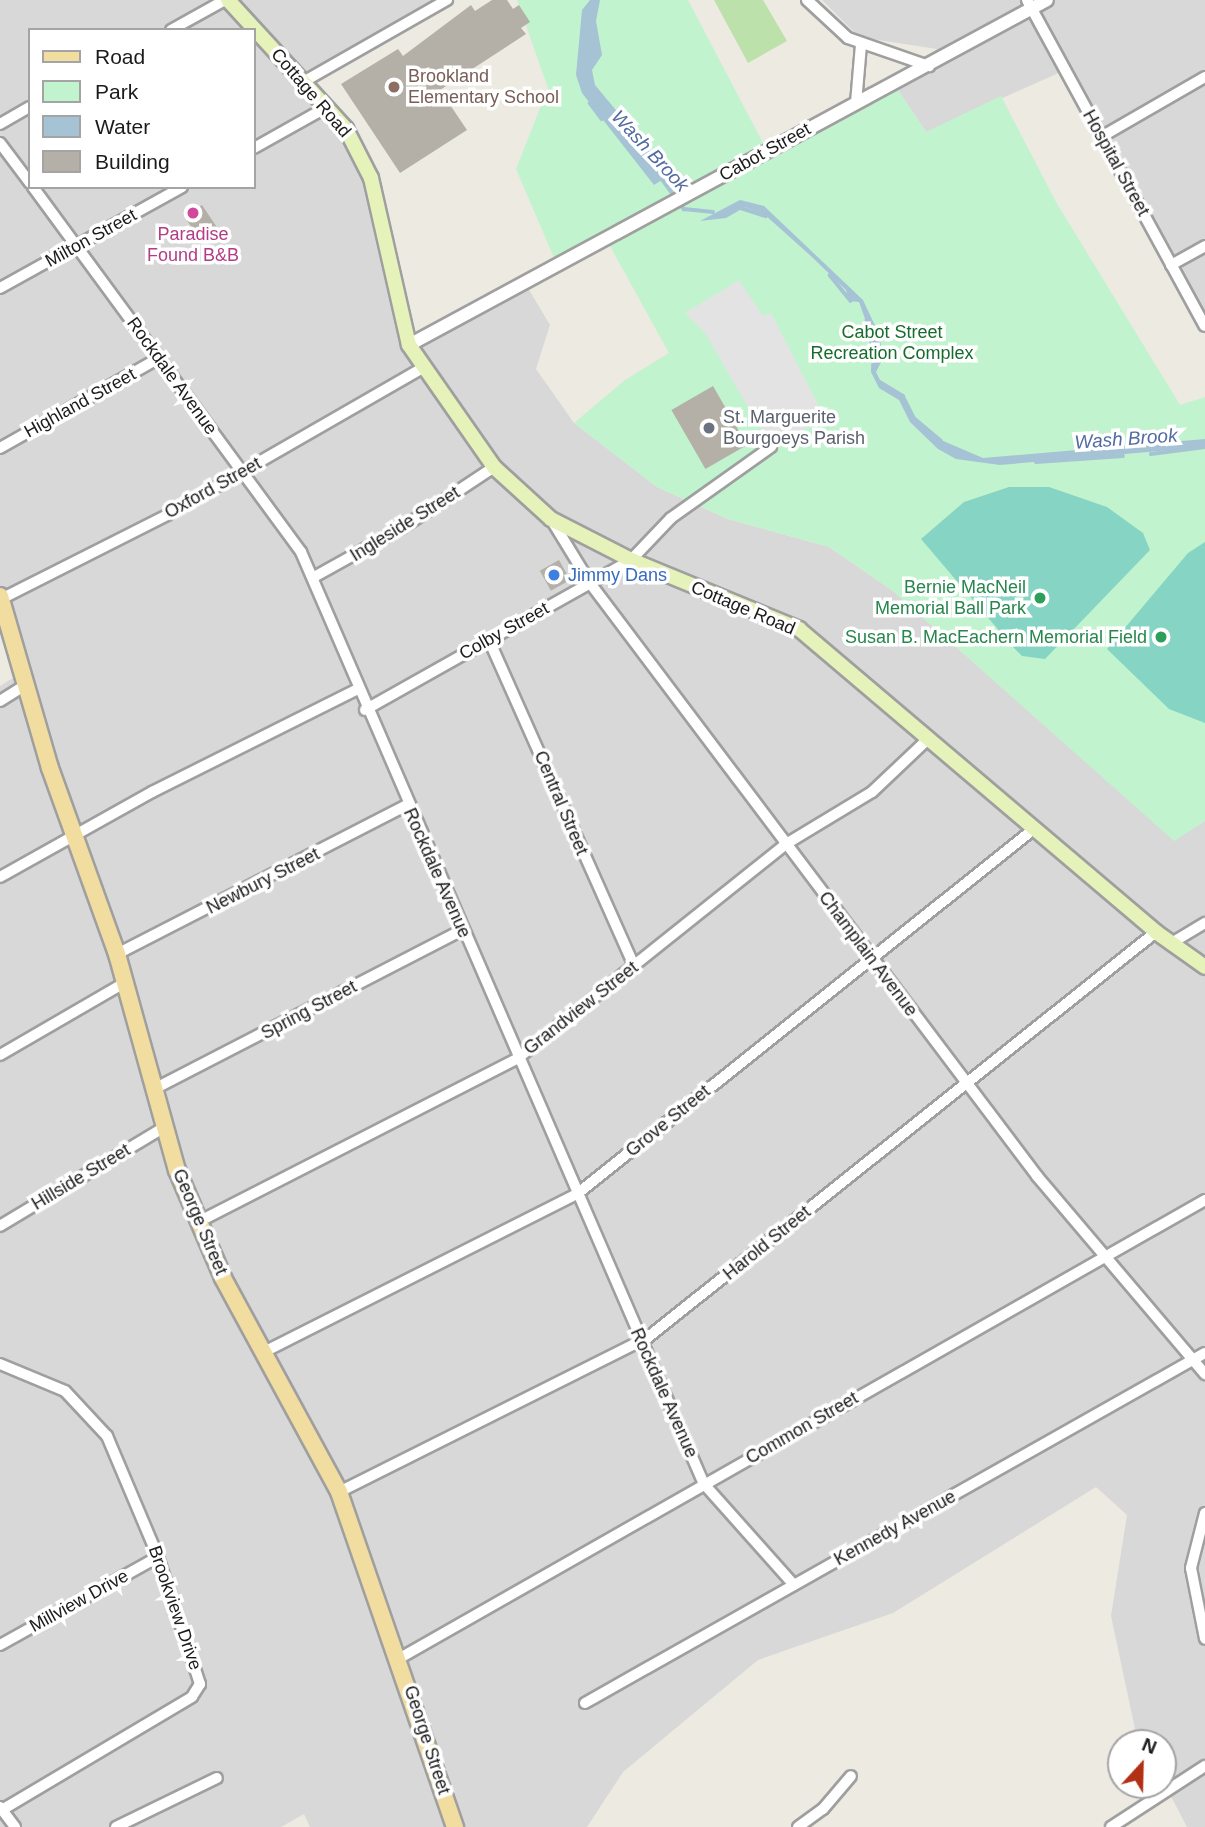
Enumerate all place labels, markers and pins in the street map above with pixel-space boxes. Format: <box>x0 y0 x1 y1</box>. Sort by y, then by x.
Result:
place label: Brookland Elementary School <box>408 66 559 108</box>
marker: Brookland Elementary School <box>386 79 402 95</box>
marker: Paradise Found B&B <box>185 205 201 221</box>
place label: Paradise Found B&B <box>147 224 239 266</box>
place label: St. Marguerite Bourgoeys Parish <box>723 407 865 450</box>
marker: St. Marguerite Bourgoeys Parish <box>701 420 717 436</box>
place label: Jimmy Dans <box>568 564 667 586</box>
marker: Jimmy Dans <box>546 567 562 583</box>
place label: Bernie MacNeil Memorial Ball Park <box>875 577 1026 620</box>
marker: Bernie MacNeil Memorial Ball Park <box>1032 590 1048 606</box>
place label: Susan B. MacEachern Memorial Field <box>845 626 1147 648</box>
marker: Susan B. MacEachern Memorial Field <box>1153 629 1169 645</box>

